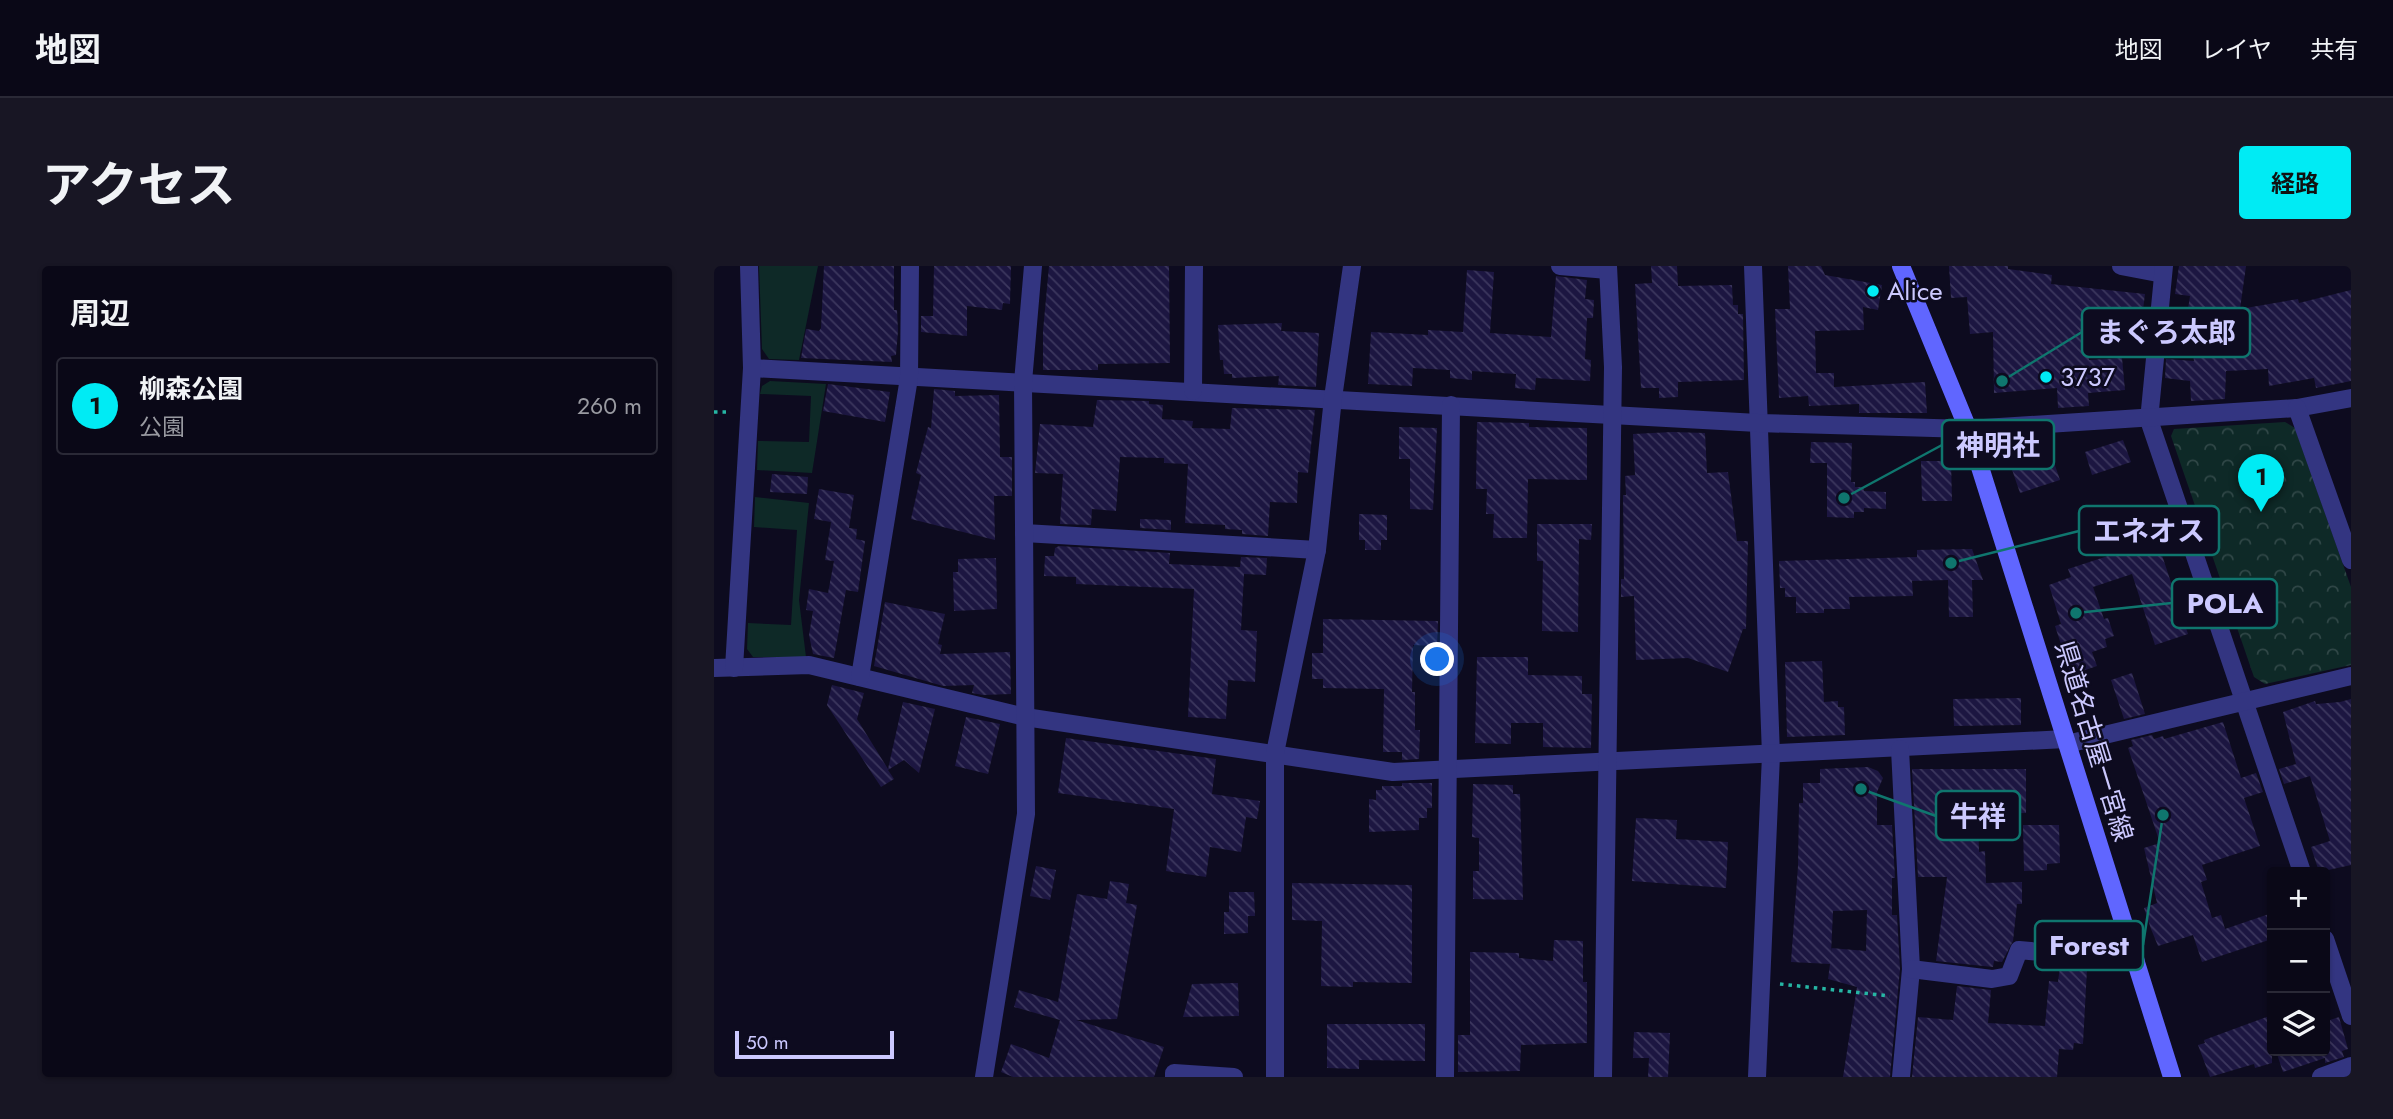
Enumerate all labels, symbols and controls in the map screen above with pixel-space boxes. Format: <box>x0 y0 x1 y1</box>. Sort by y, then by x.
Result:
text: 地図 <box>35 26 101 73</box>
text: 地図 <box>2115 32 2163 67</box>
text: レイヤ <box>2201 32 2272 67</box>
text: 共有 <box>2310 32 2358 67</box>
button: 経路 <box>2239 146 2351 219</box>
text: アクセス <box>42 150 236 220</box>
place label: Alice <box>1887 272 1943 310</box>
marker: Alice <box>1865 283 1881 299</box>
text: 周辺 <box>70 292 130 335</box>
callout: まぐろ太郎 <box>2082 308 2250 357</box>
text: まぐろ太郎 <box>2096 312 2236 353</box>
place label: 3737 <box>2060 358 2115 396</box>
marker: 3737 <box>2038 369 2054 385</box>
text: 柳森公園 <box>139 370 243 408</box>
text: 1 <box>89 389 101 423</box>
text: 260 m <box>577 389 642 423</box>
text: 公園 <box>139 410 185 444</box>
callout: 神明社 <box>1942 420 2054 469</box>
text: 神明社 <box>1956 425 2040 466</box>
pin: 1 <box>2238 454 2284 512</box>
callout: エネオス <box>2079 506 2219 555</box>
text: エネオス <box>2093 511 2205 552</box>
callout: POLA <box>2172 579 2277 628</box>
text: POLA <box>2187 583 2264 624</box>
street label: 県道名古屋一宮線 <box>2045 636 2143 846</box>
your location <box>1420 642 1454 676</box>
callout: 牛祥 <box>1936 791 2020 840</box>
text: 牛祥 <box>1950 796 2006 837</box>
map controls <box>2267 867 2330 1056</box>
button: + <box>2267 867 2330 930</box>
callout: Forest <box>2035 921 2143 970</box>
text: Forest <box>2049 925 2129 966</box>
button: − <box>2267 930 2330 993</box>
button: layers <box>2267 993 2330 1056</box>
scale bar <box>735 1028 894 1060</box>
text: 50 m <box>746 1029 789 1056</box>

